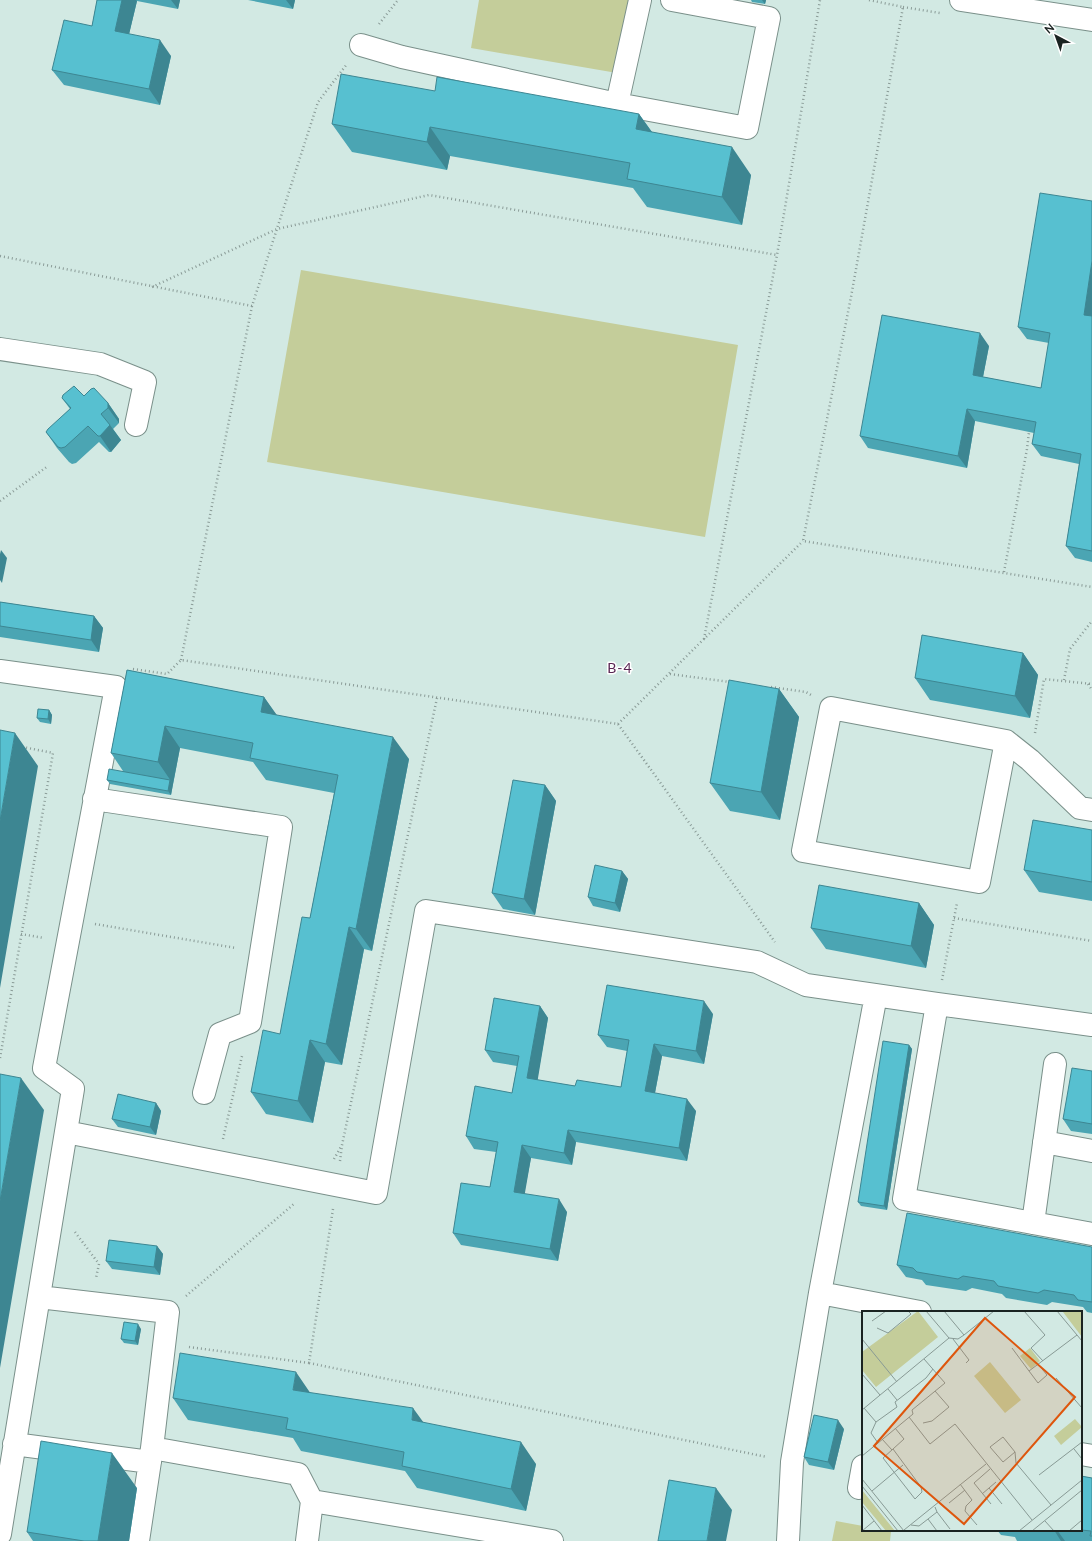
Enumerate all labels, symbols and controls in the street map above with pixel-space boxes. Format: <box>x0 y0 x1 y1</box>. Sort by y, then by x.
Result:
north arrow <box>1036 16 1076 56</box>
text: N <box>1042 20 1057 36</box>
district label: В-4 <box>607 659 633 676</box>
inset map <box>862 1311 1082 1531</box>

